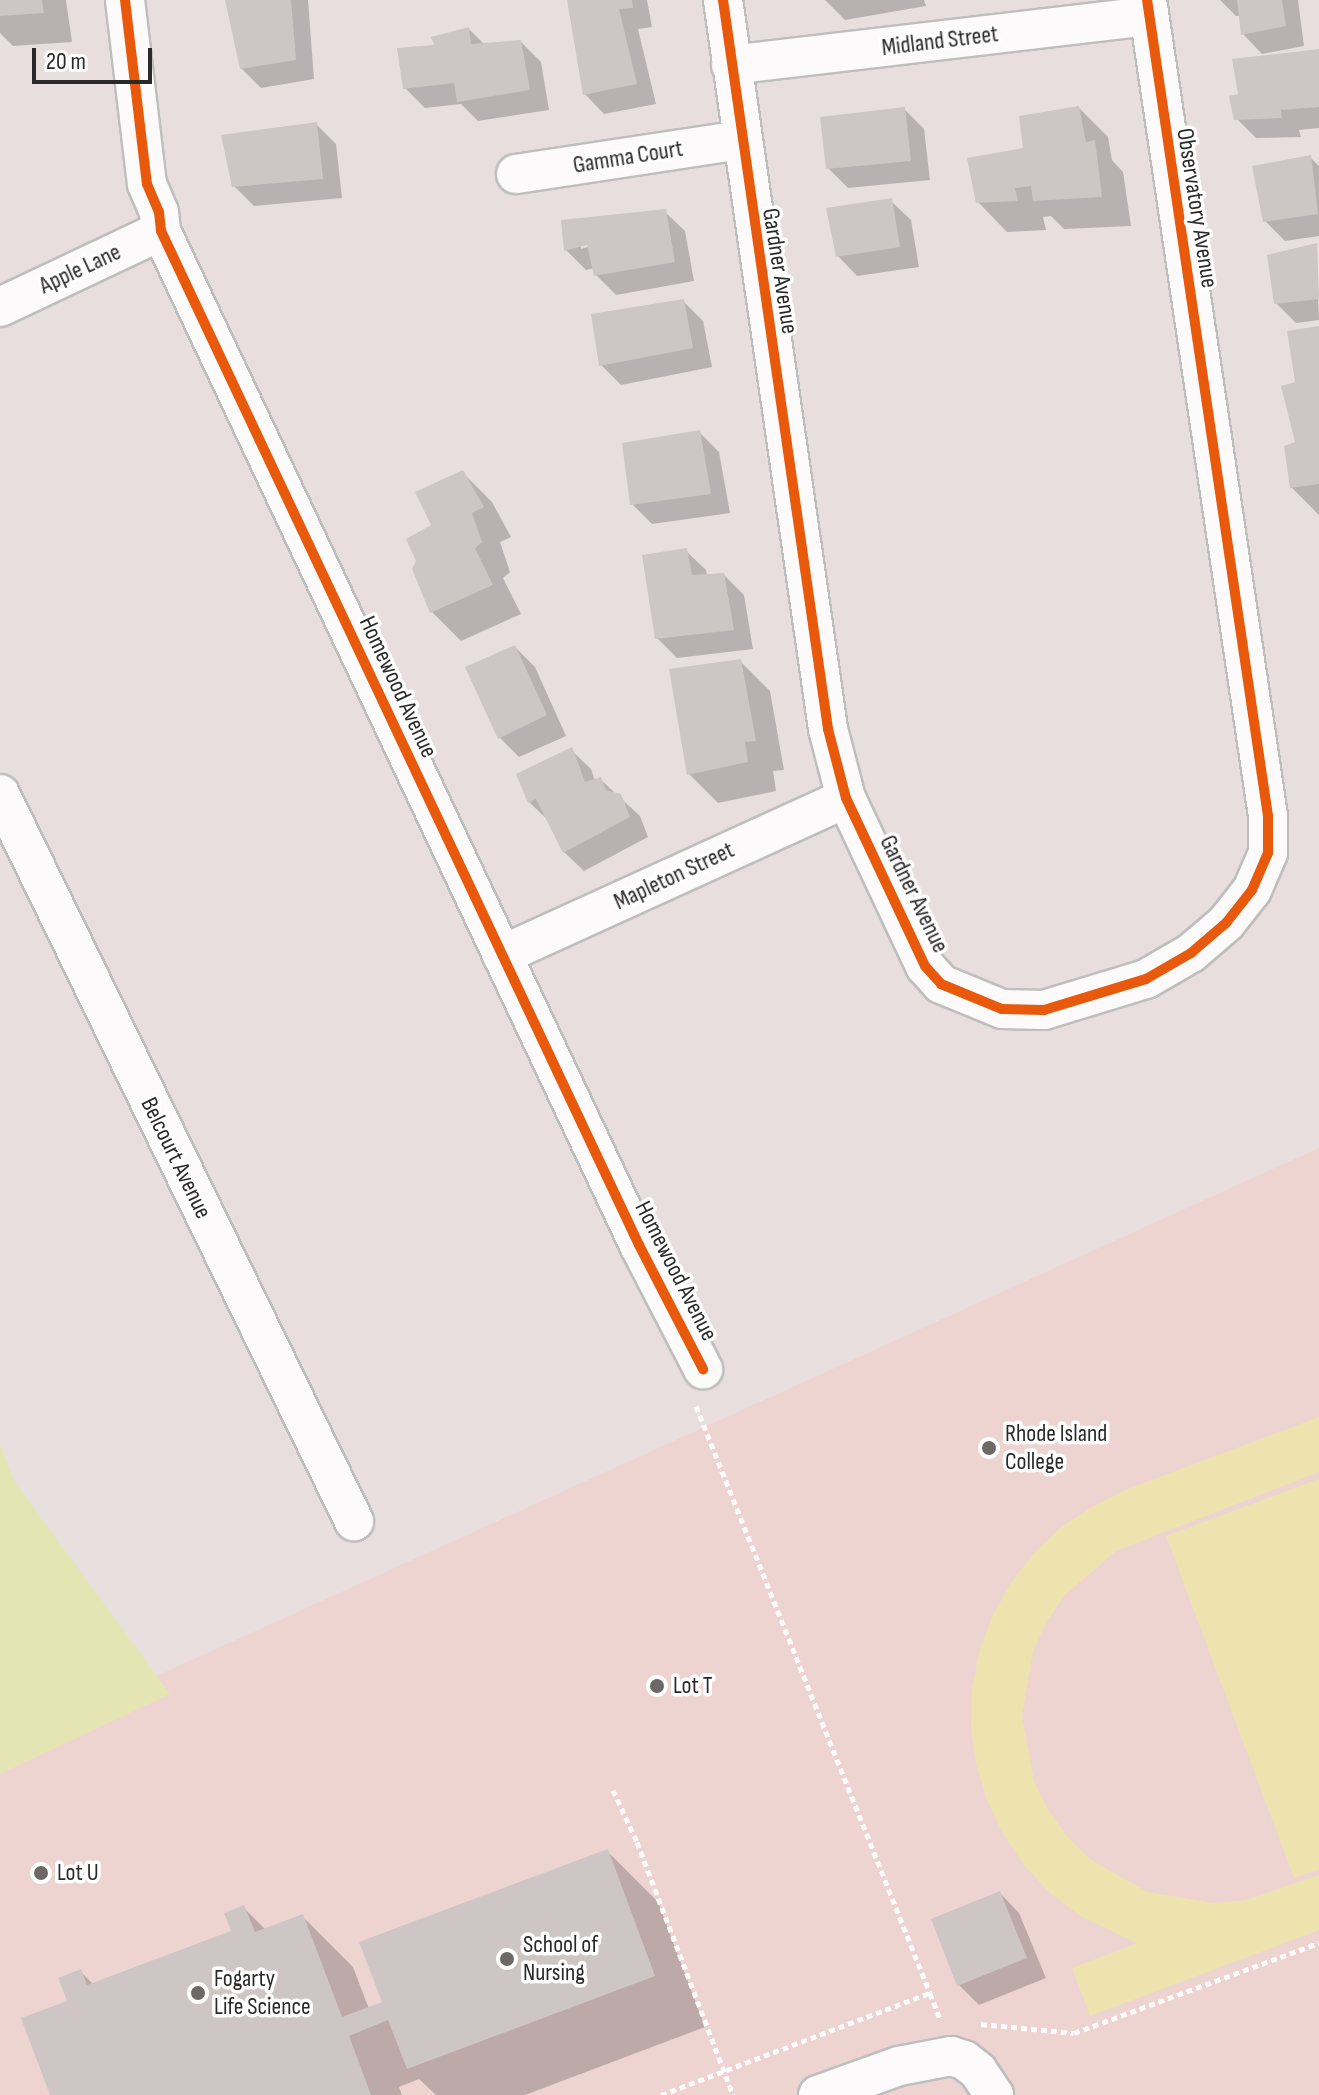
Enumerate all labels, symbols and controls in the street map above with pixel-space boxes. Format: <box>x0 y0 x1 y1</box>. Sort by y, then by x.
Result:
street label: Midland Street <box>880 20 1000 62</box>
scale bar <box>36 32 156 82</box>
text: 20 m <box>46 47 86 76</box>
street label: Observatory Avenue <box>1170 126 1224 290</box>
street label: Gamma Court <box>571 134 685 180</box>
street label: Gardner Avenue <box>756 206 804 336</box>
street label: Apple Lane <box>35 238 125 300</box>
street label: Homewood Avenue <box>353 612 443 762</box>
street label: Gardner Avenue <box>873 831 955 957</box>
street label: Mapleton Street <box>609 836 739 916</box>
street label: Belcourt Avenue <box>134 1093 218 1223</box>
street label: Homewood Avenue <box>628 1196 724 1346</box>
place label: Rhode Island College <box>1005 1420 1107 1476</box>
marker: Rhode Island College <box>980 1439 998 1457</box>
place label: Lot T <box>673 1672 712 1700</box>
marker: Lot T <box>648 1677 666 1695</box>
place label: Lot U <box>57 1859 99 1887</box>
marker: Lot U <box>32 1864 50 1882</box>
place label: School of Nursing <box>523 1931 598 1987</box>
marker: School of Nursing <box>498 1950 516 1968</box>
place label: Fogarty Life Science <box>214 1965 311 2021</box>
marker: Fogarty Life Science <box>189 1984 207 2002</box>

